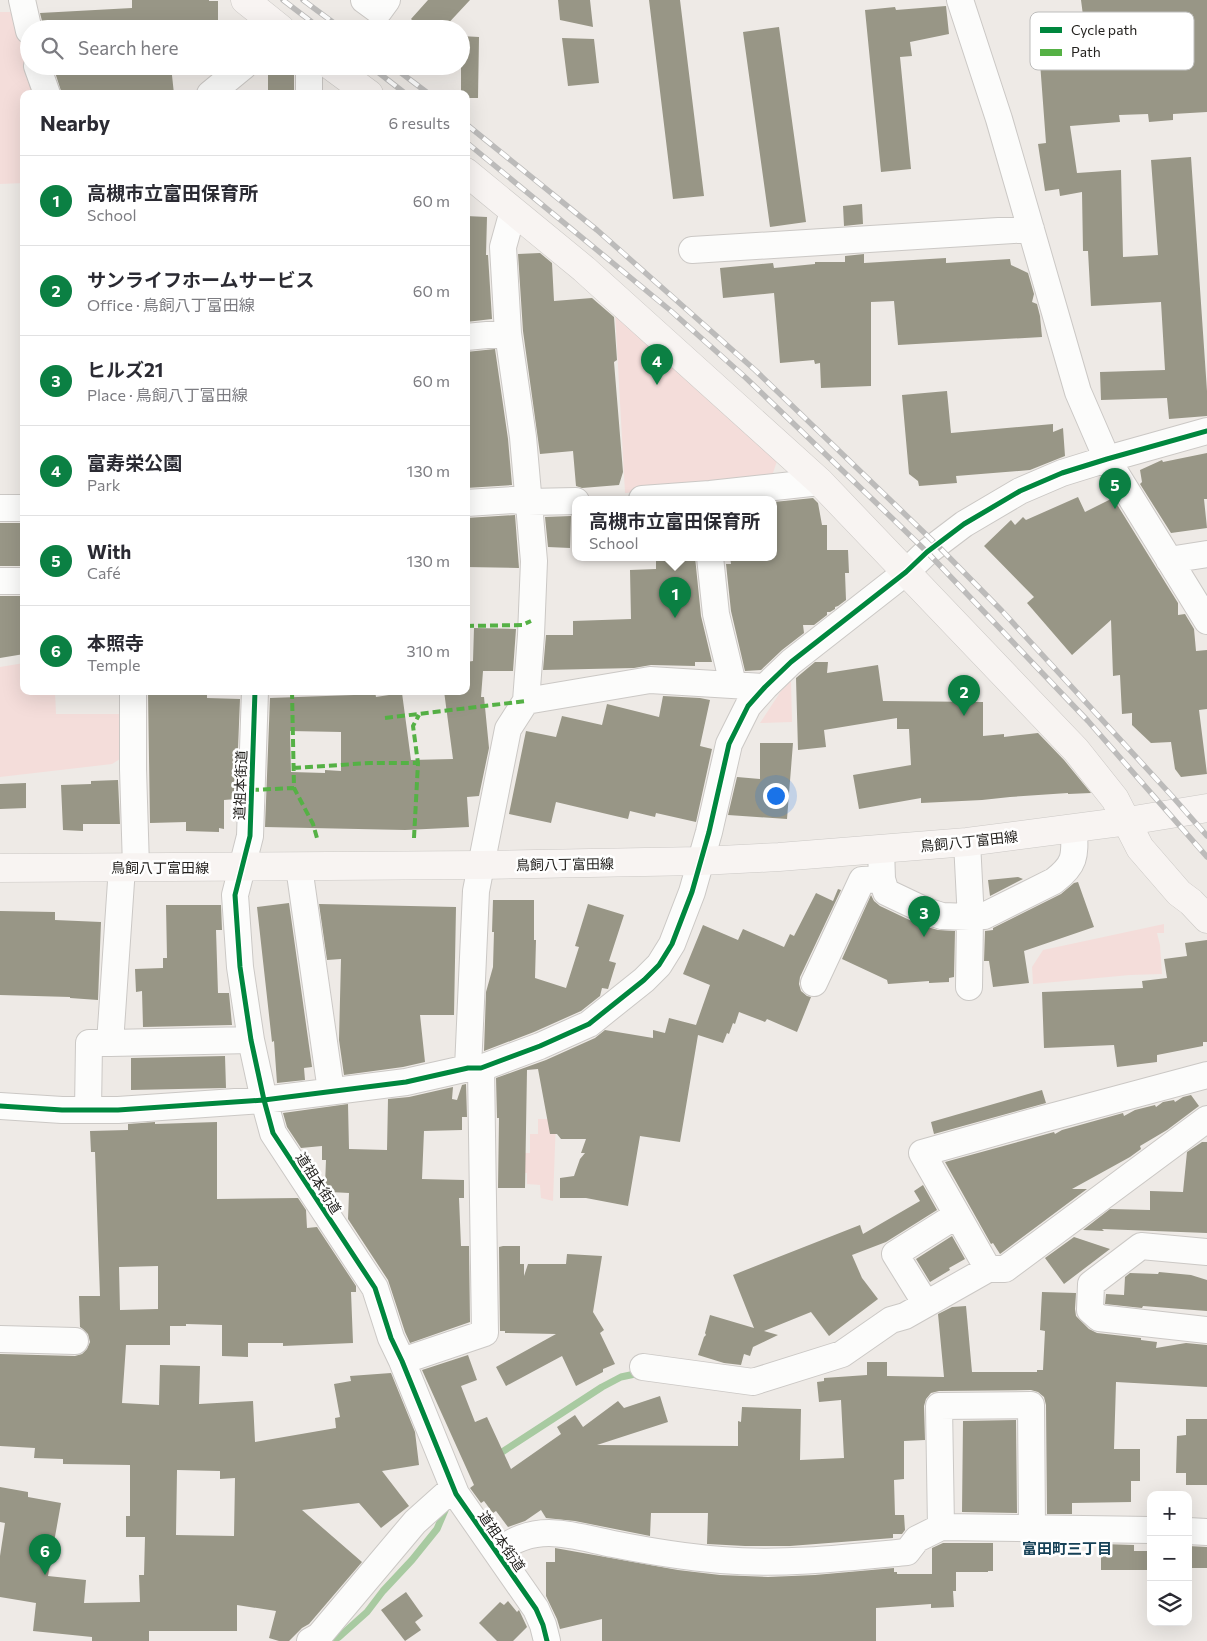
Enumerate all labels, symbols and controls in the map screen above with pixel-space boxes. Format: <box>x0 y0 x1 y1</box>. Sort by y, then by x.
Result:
legend <box>1030 12 1194 70</box>
search box <box>20 20 470 75</box>
text: Cycle path <box>1071 21 1137 38</box>
icon: search <box>38 34 66 62</box>
text: Search here <box>78 36 178 59</box>
text: Path <box>1071 43 1101 60</box>
text: Nearby <box>40 110 110 135</box>
text: 6 results <box>389 113 450 132</box>
text: 高槻市立富田保育所 <box>87 181 258 204</box>
text: 1 <box>52 191 60 210</box>
text: 60 m <box>413 191 450 210</box>
text: School <box>87 205 137 224</box>
text: サンライフホームサービス <box>87 268 314 291</box>
text: 2 <box>51 281 61 300</box>
text: 60 m <box>413 281 450 300</box>
text: Office · 鳥飼八丁富田線 <box>87 295 255 314</box>
pin: 4 <box>641 344 673 385</box>
text: ヒルズ21 <box>87 358 163 381</box>
text: 3 <box>51 371 61 390</box>
text: 60 m <box>413 371 450 390</box>
text: Place · 鳥飼八丁富田線 <box>87 385 248 404</box>
text: 富寿栄公園 <box>87 451 182 474</box>
text: 4 <box>51 461 61 480</box>
text: 130 m <box>407 461 450 480</box>
pin: 5 <box>1099 468 1131 509</box>
text: Park <box>87 475 120 494</box>
popup <box>572 496 777 561</box>
text: 高槻市立富田保育所 <box>589 509 760 532</box>
text: School <box>589 533 639 552</box>
text: With <box>87 540 131 563</box>
text: 5 <box>51 551 61 570</box>
text: 130 m <box>407 551 450 570</box>
text: Café <box>87 563 121 582</box>
pin: 1 <box>659 577 691 618</box>
text: 本照寺 <box>87 631 144 654</box>
text: 6 <box>51 641 61 660</box>
text: 310 m <box>407 641 450 660</box>
text: Temple <box>87 655 140 674</box>
pin: 2 <box>948 675 980 716</box>
street label: 道祖本街道 <box>230 750 250 820</box>
your location <box>763 783 789 809</box>
street label: 鳥飼八丁富田線 <box>919 827 1019 855</box>
street label: 鳥飼八丁富田線 <box>516 855 614 873</box>
street label: 鳥飼八丁富田線 <box>111 859 209 876</box>
pin: 3 <box>908 896 940 937</box>
street label: 道祖本街道 <box>293 1149 345 1217</box>
map controls <box>1147 1491 1192 1626</box>
button: + <box>1147 1491 1192 1536</box>
street label: 道祖本街道 <box>475 1507 529 1575</box>
pin: 6 <box>29 1534 61 1575</box>
button: − <box>1147 1536 1192 1581</box>
district label: 富田町三丁目 <box>1022 1539 1112 1557</box>
button: layers <box>1147 1581 1192 1626</box>

